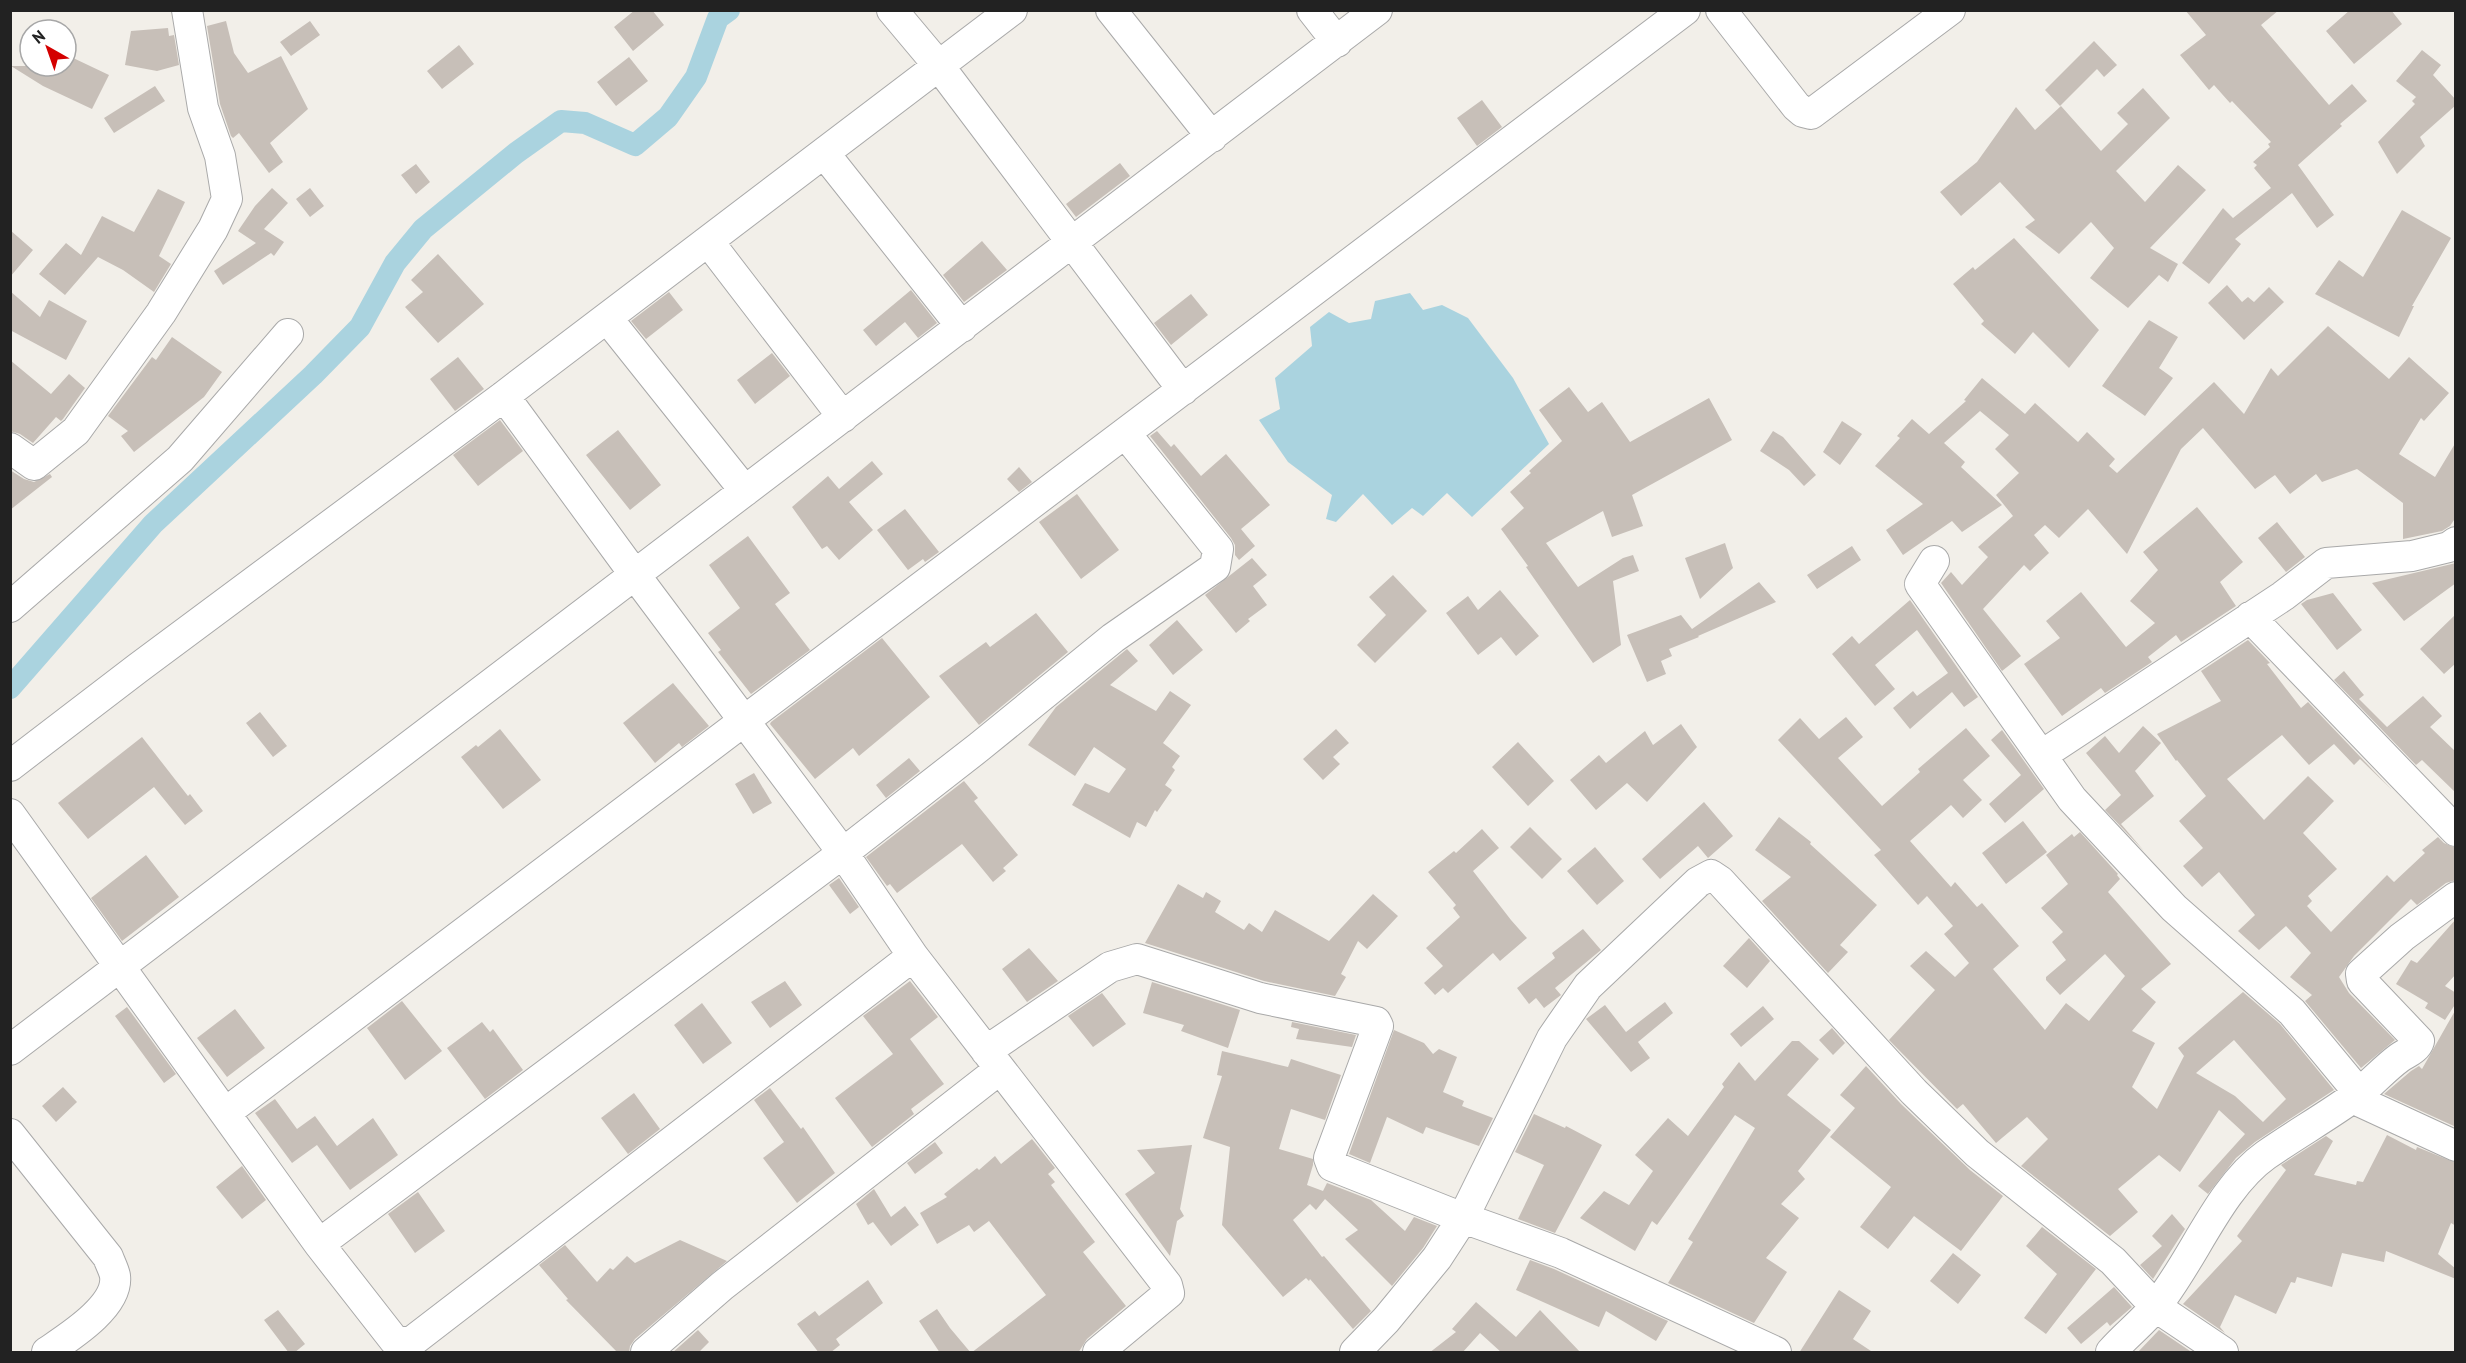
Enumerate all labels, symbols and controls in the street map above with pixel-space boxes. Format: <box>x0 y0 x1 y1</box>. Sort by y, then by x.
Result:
north arrow <box>18 18 78 78</box>
text: N <box>28 25 49 48</box>

